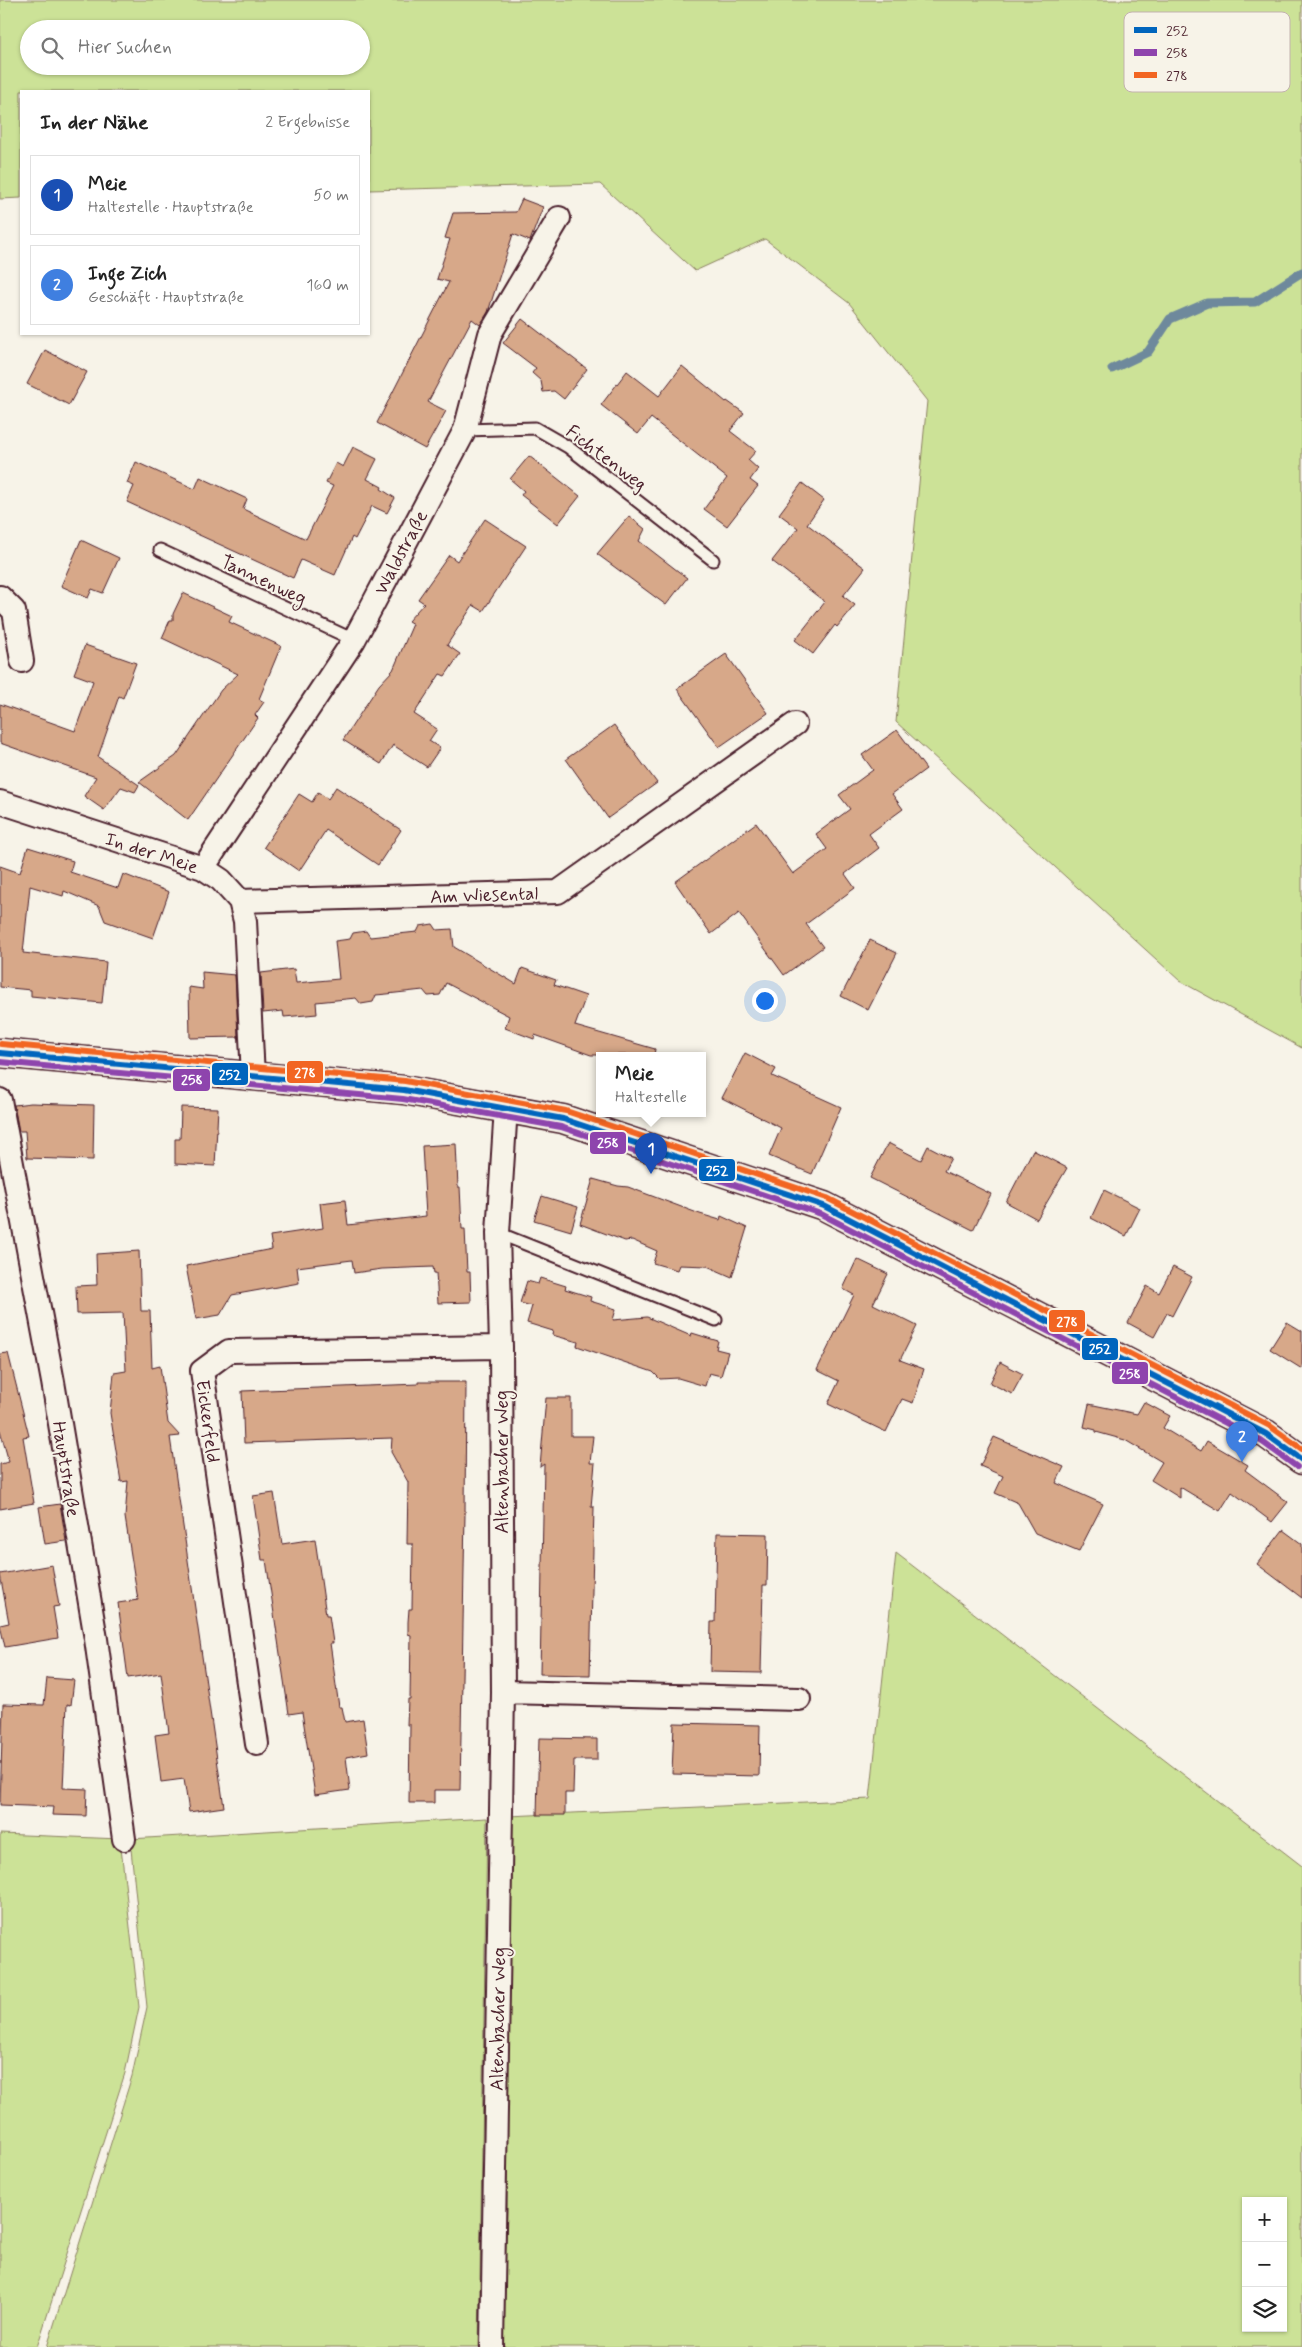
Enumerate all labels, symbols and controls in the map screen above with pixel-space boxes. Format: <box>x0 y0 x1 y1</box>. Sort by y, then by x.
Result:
legend <box>1124 12 1290 92</box>
search box <box>20 20 370 75</box>
text: 252 <box>1166 22 1189 40</box>
icon: search <box>38 34 66 62</box>
text: Hier suchen <box>78 35 172 60</box>
text: 258 <box>1166 44 1188 62</box>
text: 278 <box>1166 67 1187 85</box>
text: In der Nähe <box>40 109 148 137</box>
text: 2 Ergebnisse <box>265 112 350 133</box>
text: Meie <box>88 172 127 197</box>
text: 1 <box>53 185 61 206</box>
text: 50 m <box>313 185 349 206</box>
text: Haltestelle · Hauptstraße <box>88 197 254 218</box>
text: Inge Zich <box>88 262 167 287</box>
text: 2 <box>53 275 61 296</box>
text: 160 m <box>306 275 349 296</box>
text: Geschäft · Hauptstraße <box>88 287 244 308</box>
street label: Fichtenweg <box>560 419 652 498</box>
street label: Waldstraße <box>369 506 434 599</box>
street label: Tannenweg <box>215 550 311 613</box>
street label: In der Meie <box>102 827 201 880</box>
street label: Am Wiesental <box>430 881 539 910</box>
your location <box>752 988 778 1014</box>
popup <box>596 1052 706 1117</box>
line badge: 278 <box>286 1060 324 1084</box>
line badge: 252 <box>211 1062 249 1086</box>
text: Meie <box>615 1062 654 1087</box>
text: 278 <box>294 1064 316 1082</box>
text: 252 <box>219 1066 242 1084</box>
line badge: 258 <box>172 1068 211 1092</box>
text: 258 <box>181 1071 203 1089</box>
text: Haltestelle <box>615 1087 687 1108</box>
line badge: 258 <box>589 1131 627 1155</box>
pin: 1 <box>635 1133 667 1174</box>
text: 258 <box>597 1134 619 1152</box>
line badge: 252 <box>698 1158 736 1182</box>
text: 252 <box>706 1162 729 1180</box>
line badge: 278 <box>1048 1309 1086 1333</box>
text: 278 <box>1056 1313 1078 1331</box>
line badge: 252 <box>1081 1337 1119 1361</box>
text: 252 <box>1089 1340 1112 1358</box>
line badge: 258 <box>1111 1361 1149 1385</box>
text: 258 <box>1119 1365 1141 1383</box>
street label: Eickerfeld <box>189 1378 226 1464</box>
street label: Altenbacher Weg <box>490 1390 517 1534</box>
street label: Hauptstraße <box>46 1419 85 1519</box>
pin: 2 <box>1226 1421 1258 1462</box>
street label: Altenbacher Weg <box>485 1947 514 2091</box>
map controls <box>1242 2197 1287 2332</box>
button: + <box>1242 2197 1287 2242</box>
button: − <box>1242 2242 1287 2287</box>
button: layers <box>1242 2287 1287 2332</box>

